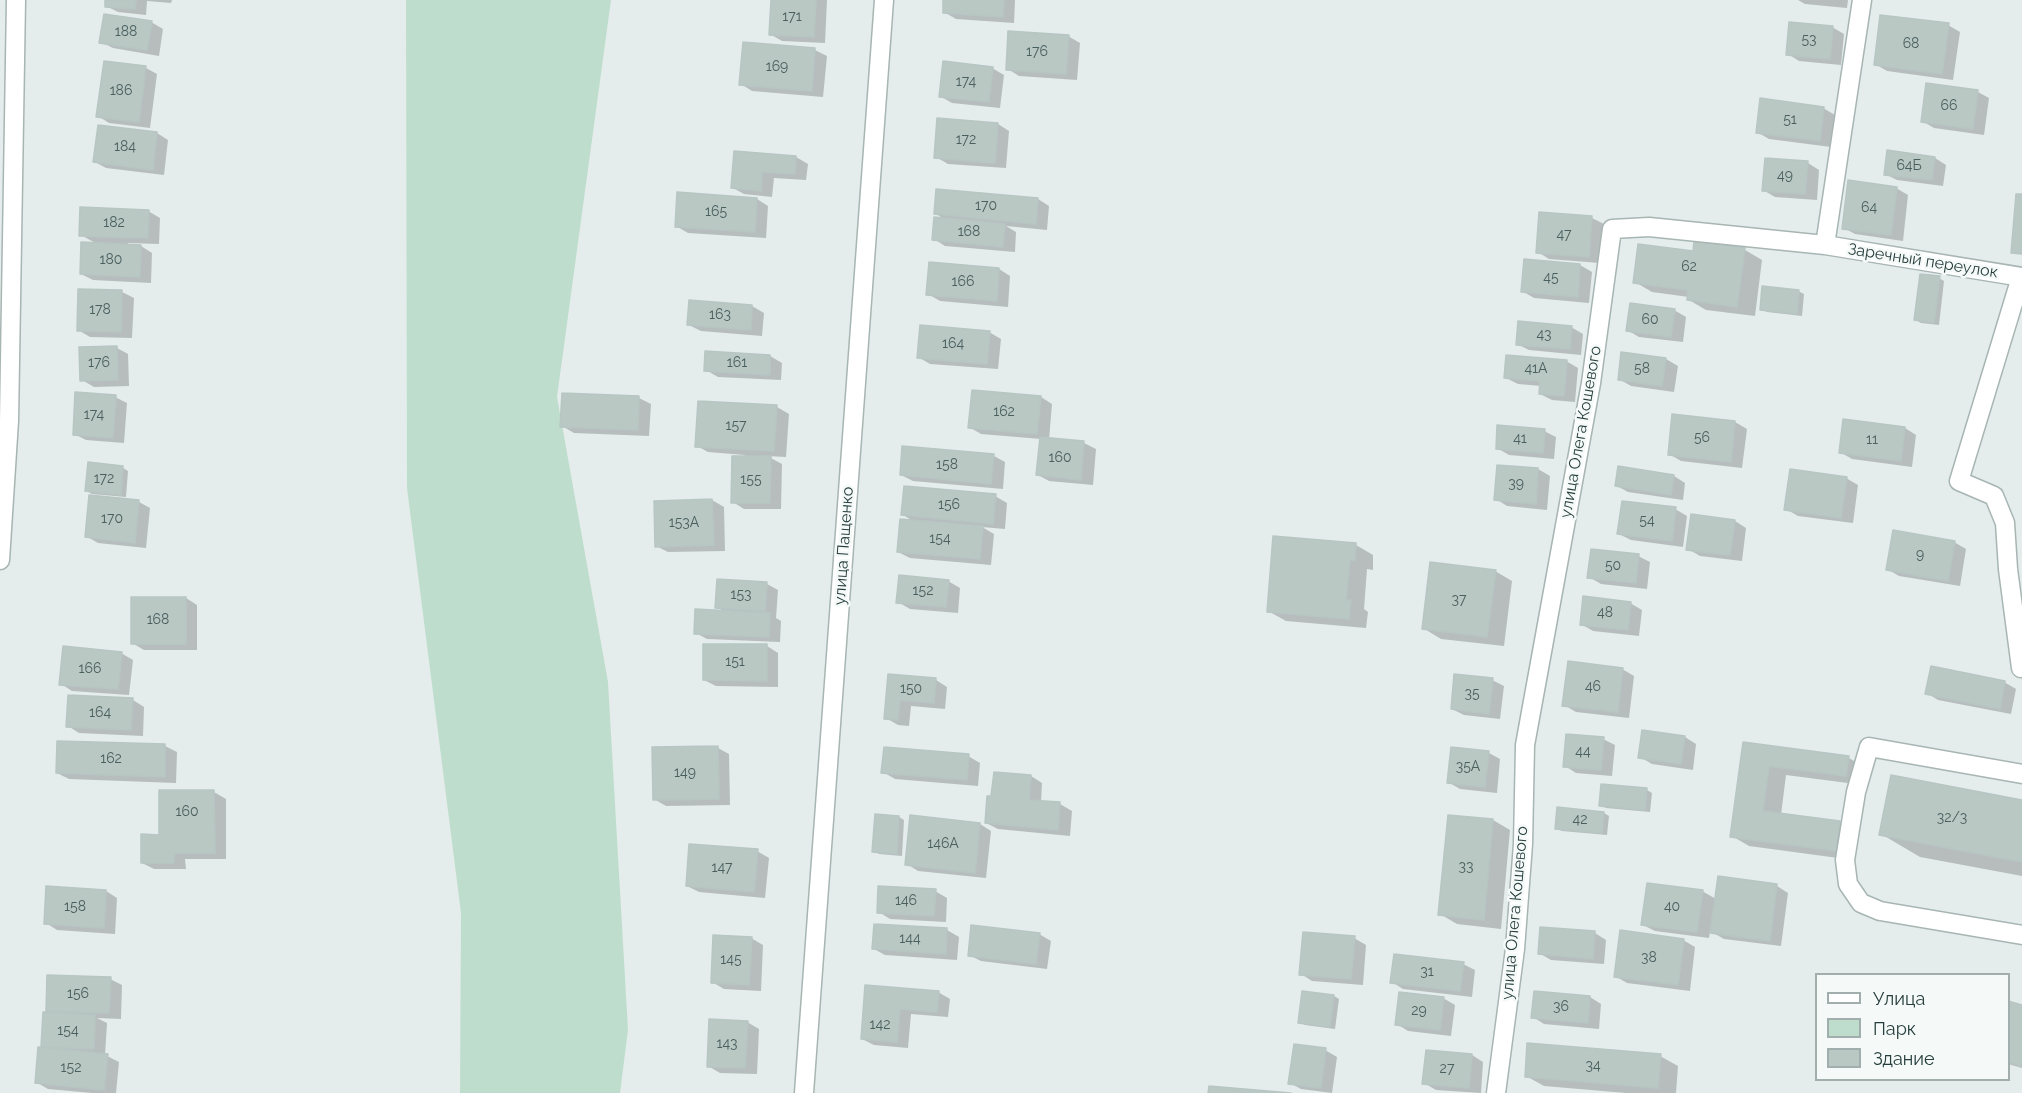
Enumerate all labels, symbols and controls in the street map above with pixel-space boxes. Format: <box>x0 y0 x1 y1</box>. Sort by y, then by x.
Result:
house number: 171 <box>782 9 802 25</box>
house number: 188 <box>115 24 137 40</box>
house number: 53 <box>1801 32 1817 48</box>
house number: 68 <box>1903 36 1919 52</box>
house number: 176 <box>1026 44 1048 60</box>
house number: 169 <box>766 59 788 75</box>
house number: 174 <box>956 74 976 90</box>
house number: 186 <box>110 83 132 99</box>
house number: 66 <box>1941 98 1957 114</box>
house number: 51 <box>1783 112 1797 128</box>
house number: 172 <box>956 132 976 148</box>
house number: 184 <box>114 139 136 155</box>
house number: 64Б <box>1896 158 1922 174</box>
house number: 49 <box>1777 168 1793 184</box>
house number: 170 <box>975 198 997 214</box>
house number: 64 <box>1861 200 1877 216</box>
house number: 165 <box>705 204 727 220</box>
house number: 182 <box>103 215 125 231</box>
house number: 168 <box>958 224 980 240</box>
house number: 47 <box>1556 227 1572 243</box>
street label: Заречный переулок <box>1847 240 1999 282</box>
house number: 180 <box>100 252 122 268</box>
house number: 62 <box>1681 259 1697 275</box>
house number: 45 <box>1543 270 1559 286</box>
house number: 166 <box>952 274 974 290</box>
house number: 178 <box>89 302 111 318</box>
house number: 163 <box>709 307 731 323</box>
house number: 60 <box>1641 312 1659 328</box>
house number: 43 <box>1536 327 1552 343</box>
house number: 164 <box>942 336 964 352</box>
street label: улица Олега Кошевого <box>1556 344 1606 520</box>
house number: 176 <box>88 355 110 371</box>
house number: 161 <box>727 355 747 371</box>
house number: 41А <box>1524 361 1548 377</box>
house number: 58 <box>1634 361 1650 377</box>
house number: 162 <box>993 404 1015 420</box>
house number: 174 <box>84 407 104 423</box>
house number: 157 <box>725 418 747 434</box>
house number: 56 <box>1694 430 1710 446</box>
house number: 41 <box>1513 431 1527 447</box>
house number: 11 <box>1866 432 1878 448</box>
house number: 160 <box>1048 450 1072 466</box>
house number: 158 <box>936 457 958 473</box>
house number: 172 <box>94 471 114 487</box>
house number: 155 <box>740 472 762 488</box>
house number: 39 <box>1508 476 1524 492</box>
street label: улица Пащенко <box>830 486 858 606</box>
house number: 156 <box>938 497 960 513</box>
house number: 170 <box>101 511 123 527</box>
house number: 54 <box>1639 513 1655 529</box>
house number: 153А <box>669 515 699 531</box>
house number: 154 <box>929 531 951 547</box>
house number: 9 <box>1916 547 1924 563</box>
house number: 50 <box>1605 558 1621 574</box>
house number: 152 <box>913 583 933 599</box>
house number: 153 <box>730 587 752 603</box>
house number: 37 <box>1452 592 1466 608</box>
house number: 48 <box>1597 605 1613 621</box>
house number: 168 <box>147 612 169 628</box>
house number: 151 <box>725 654 745 670</box>
house number: 166 <box>79 661 101 677</box>
house number: 46 <box>1585 679 1601 695</box>
house number: 150 <box>900 681 922 697</box>
house number: 35 <box>1464 686 1480 702</box>
house number: 164 <box>89 705 111 721</box>
house number: 44 <box>1575 744 1591 760</box>
house number: 162 <box>100 751 122 767</box>
house number: 35А <box>1456 759 1480 775</box>
house number: 149 <box>674 765 696 781</box>
house number: 160 <box>175 804 199 820</box>
house number: 32/3 <box>1937 810 1967 826</box>
house number: 42 <box>1573 812 1587 828</box>
street label: улица Олега Кошевого <box>1498 825 1532 1001</box>
house number: 146А <box>927 836 959 852</box>
house number: 33 <box>1459 859 1473 875</box>
house number: 147 <box>711 860 733 876</box>
house number: 146 <box>895 893 917 909</box>
house number: 158 <box>64 899 86 915</box>
house number: 40 <box>1664 899 1680 915</box>
house number: 144 <box>899 931 921 947</box>
house number: 38 <box>1641 950 1657 966</box>
house number: 145 <box>720 952 742 968</box>
house number: 31 <box>1420 964 1434 980</box>
legend <box>1815 973 2010 1081</box>
house number: 156 <box>67 986 89 1002</box>
text: Улица <box>1873 988 1925 1009</box>
house number: 36 <box>1553 999 1569 1015</box>
house number: 29 <box>1411 1003 1427 1019</box>
house number: 142 <box>870 1017 890 1033</box>
text: Парк <box>1873 1018 1916 1039</box>
house number: 154 <box>57 1023 79 1039</box>
house number: 143 <box>716 1036 738 1052</box>
text: Здание <box>1873 1048 1935 1069</box>
house number: 34 <box>1585 1058 1601 1074</box>
house number: 152 <box>61 1060 81 1076</box>
house number: 27 <box>1440 1061 1454 1077</box>

